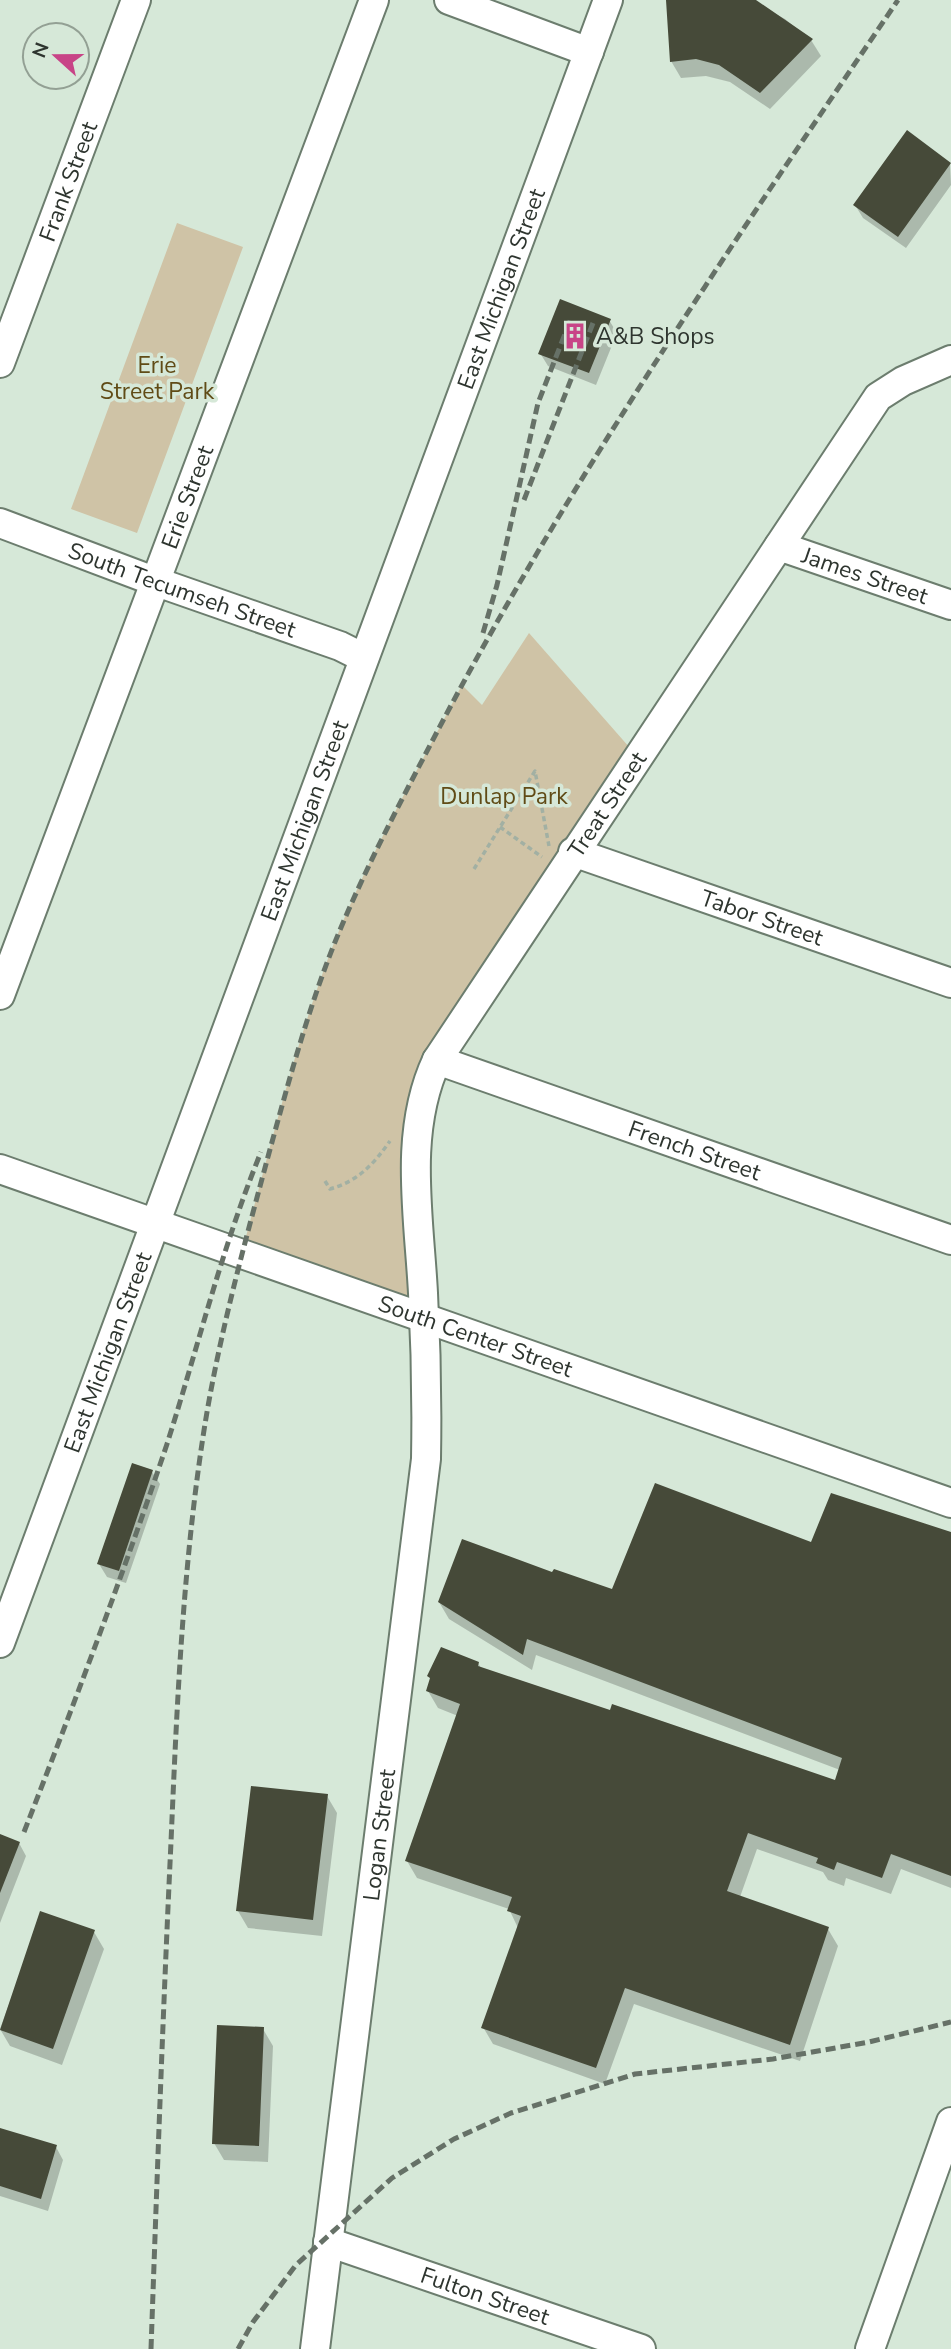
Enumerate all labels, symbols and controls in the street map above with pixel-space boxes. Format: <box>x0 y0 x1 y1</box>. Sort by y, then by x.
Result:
north arrow <box>21 21 91 91</box>
text: N <box>26 39 56 62</box>
street label: Frank Street <box>31 116 105 246</box>
street label: East Michigan Street <box>450 183 553 394</box>
building icon: A&B Shops <box>560 321 590 351</box>
place label: A&B Shops <box>596 321 715 352</box>
park label: Erie Street Park <box>100 350 215 407</box>
street label: Erie Street <box>154 440 221 553</box>
street label: South Tecumseh Street <box>64 535 301 645</box>
street label: James Street <box>797 539 933 612</box>
street label: East Michigan Street <box>253 715 356 925</box>
street label: Treat Street <box>560 745 654 864</box>
park label: Dunlap Park <box>440 781 568 812</box>
street label: Tabor Street <box>697 882 828 953</box>
street label: French Street <box>624 1113 766 1188</box>
street label: East Michigan Street <box>56 1247 159 1457</box>
street label: South Center Street <box>374 1288 578 1385</box>
street label: Logan Street <box>356 1766 403 1903</box>
street label: Fulton Street <box>416 2259 555 2332</box>

